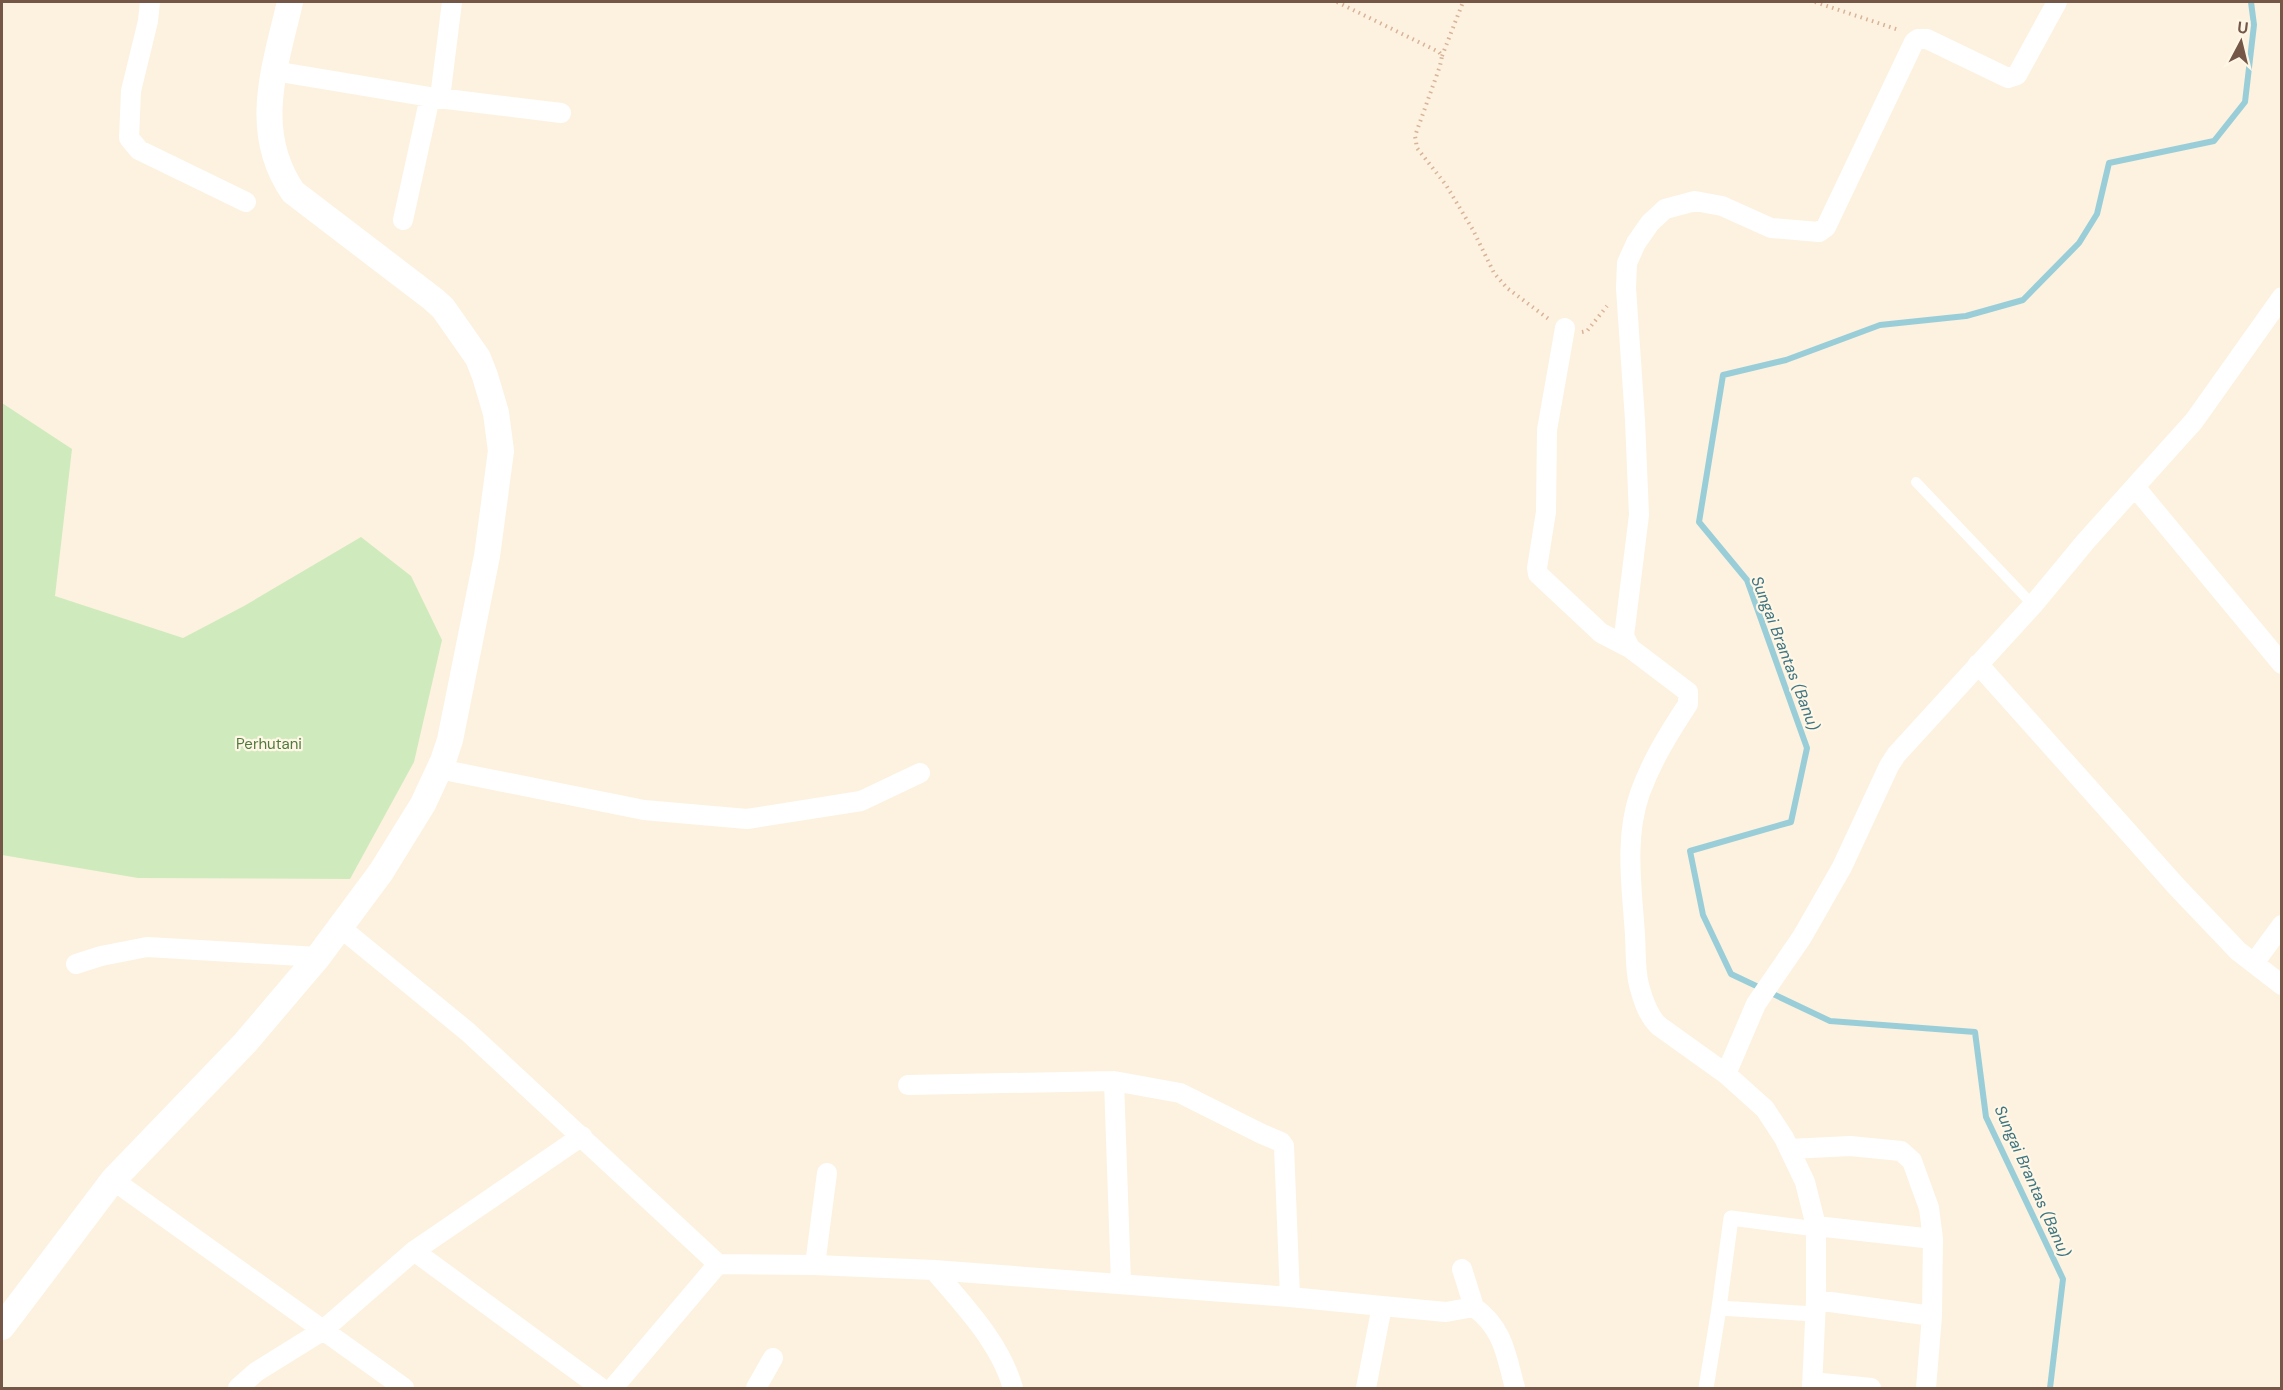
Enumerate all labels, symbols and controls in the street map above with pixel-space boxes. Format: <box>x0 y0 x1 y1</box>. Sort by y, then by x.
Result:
north arrow <box>2211 12 2271 72</box>
text: U <box>2236 17 2249 39</box>
water label: Sungai Brantas (Banu) <box>1746 573 1825 733</box>
park label: Perhutani <box>236 734 302 754</box>
water label: Sungai Brantas (Banu) <box>1990 1102 2075 1260</box>

